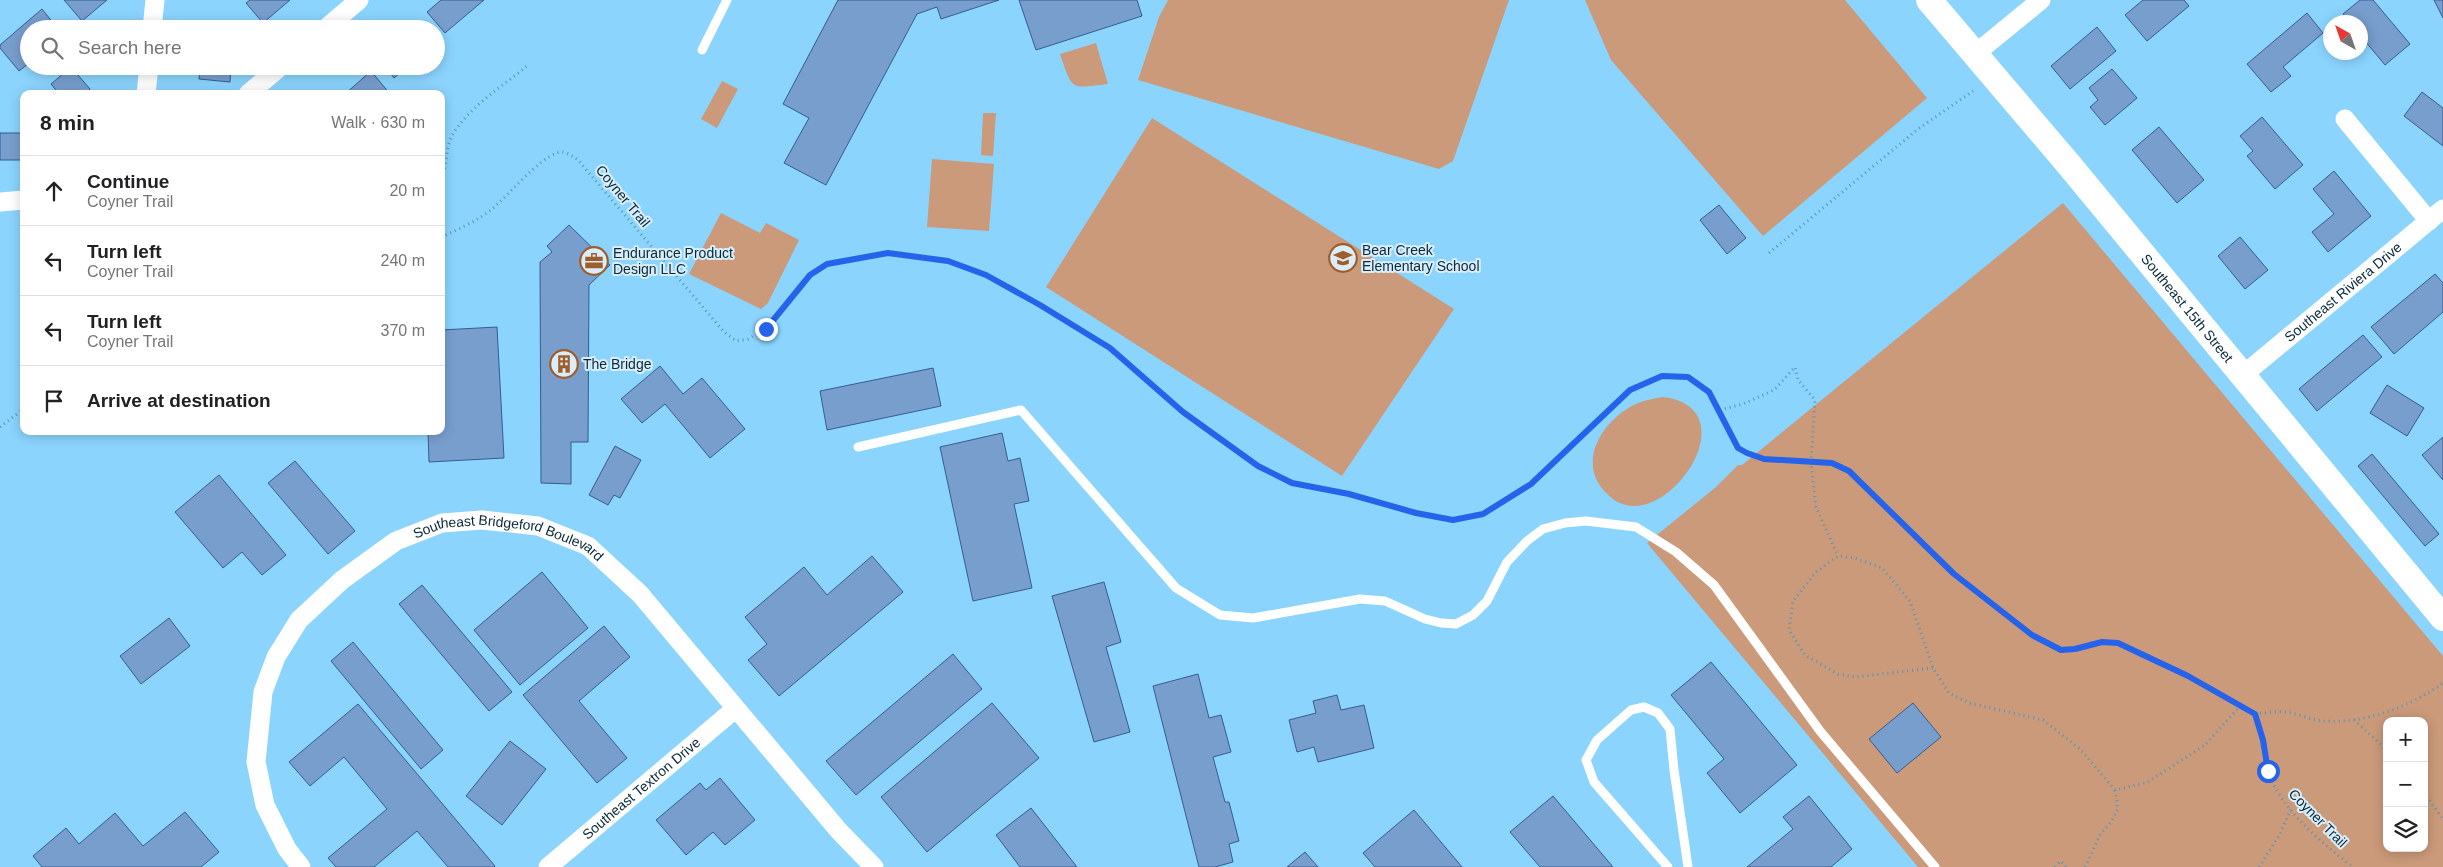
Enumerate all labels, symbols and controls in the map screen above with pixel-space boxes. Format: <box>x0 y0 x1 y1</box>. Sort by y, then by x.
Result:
north arrow <box>2323 15 2368 60</box>
search box <box>20 20 445 75</box>
icon: search <box>38 34 66 62</box>
text: Search here <box>78 37 182 58</box>
text: 8 min <box>40 111 95 134</box>
text: Walk · 630 m <box>331 114 425 131</box>
street label: Coyner Trail <box>593 162 653 230</box>
text: Continue <box>87 171 169 192</box>
icon: ahead <box>40 177 68 205</box>
text: 20 m <box>389 182 425 199</box>
text: Coyner Trail <box>87 193 173 210</box>
street label: Southeast Riviera Drive <box>2281 239 2405 345</box>
text: Turn left <box>87 241 162 262</box>
place label: Bear Creek Elementary School <box>1362 242 1480 274</box>
school or university icon: Bear Creek Elementary School <box>1328 243 1358 273</box>
place label: Endurance Product Design LLC <box>613 245 733 277</box>
office icon: Endurance Product Design LLC <box>579 246 609 276</box>
icon: left <box>40 247 68 275</box>
street label: Southeast 15th Street <box>2138 251 2237 366</box>
text: 240 m <box>381 252 425 269</box>
text: Coyner Trail <box>87 263 173 280</box>
text: Turn left <box>87 311 162 332</box>
icon: left <box>40 317 68 345</box>
route end <box>755 318 778 341</box>
text: 370 m <box>381 322 425 339</box>
text: Coyner Trail <box>87 333 173 350</box>
building icon: The Bridge <box>549 349 579 379</box>
place label: The Bridge <box>583 356 652 372</box>
icon: arrive <box>40 387 68 415</box>
text: Arrive at destination <box>87 390 271 411</box>
street label: Southeast Bridgeford Boulevard <box>411 512 607 564</box>
map controls <box>2383 717 2428 852</box>
button: + <box>2383 717 2428 762</box>
street label: Southeast Textron Drive <box>579 734 704 843</box>
route start <box>2257 760 2280 783</box>
button: − <box>2383 762 2428 807</box>
street label: Coyner Trail <box>2286 786 2350 850</box>
button: layers <box>2383 807 2428 852</box>

